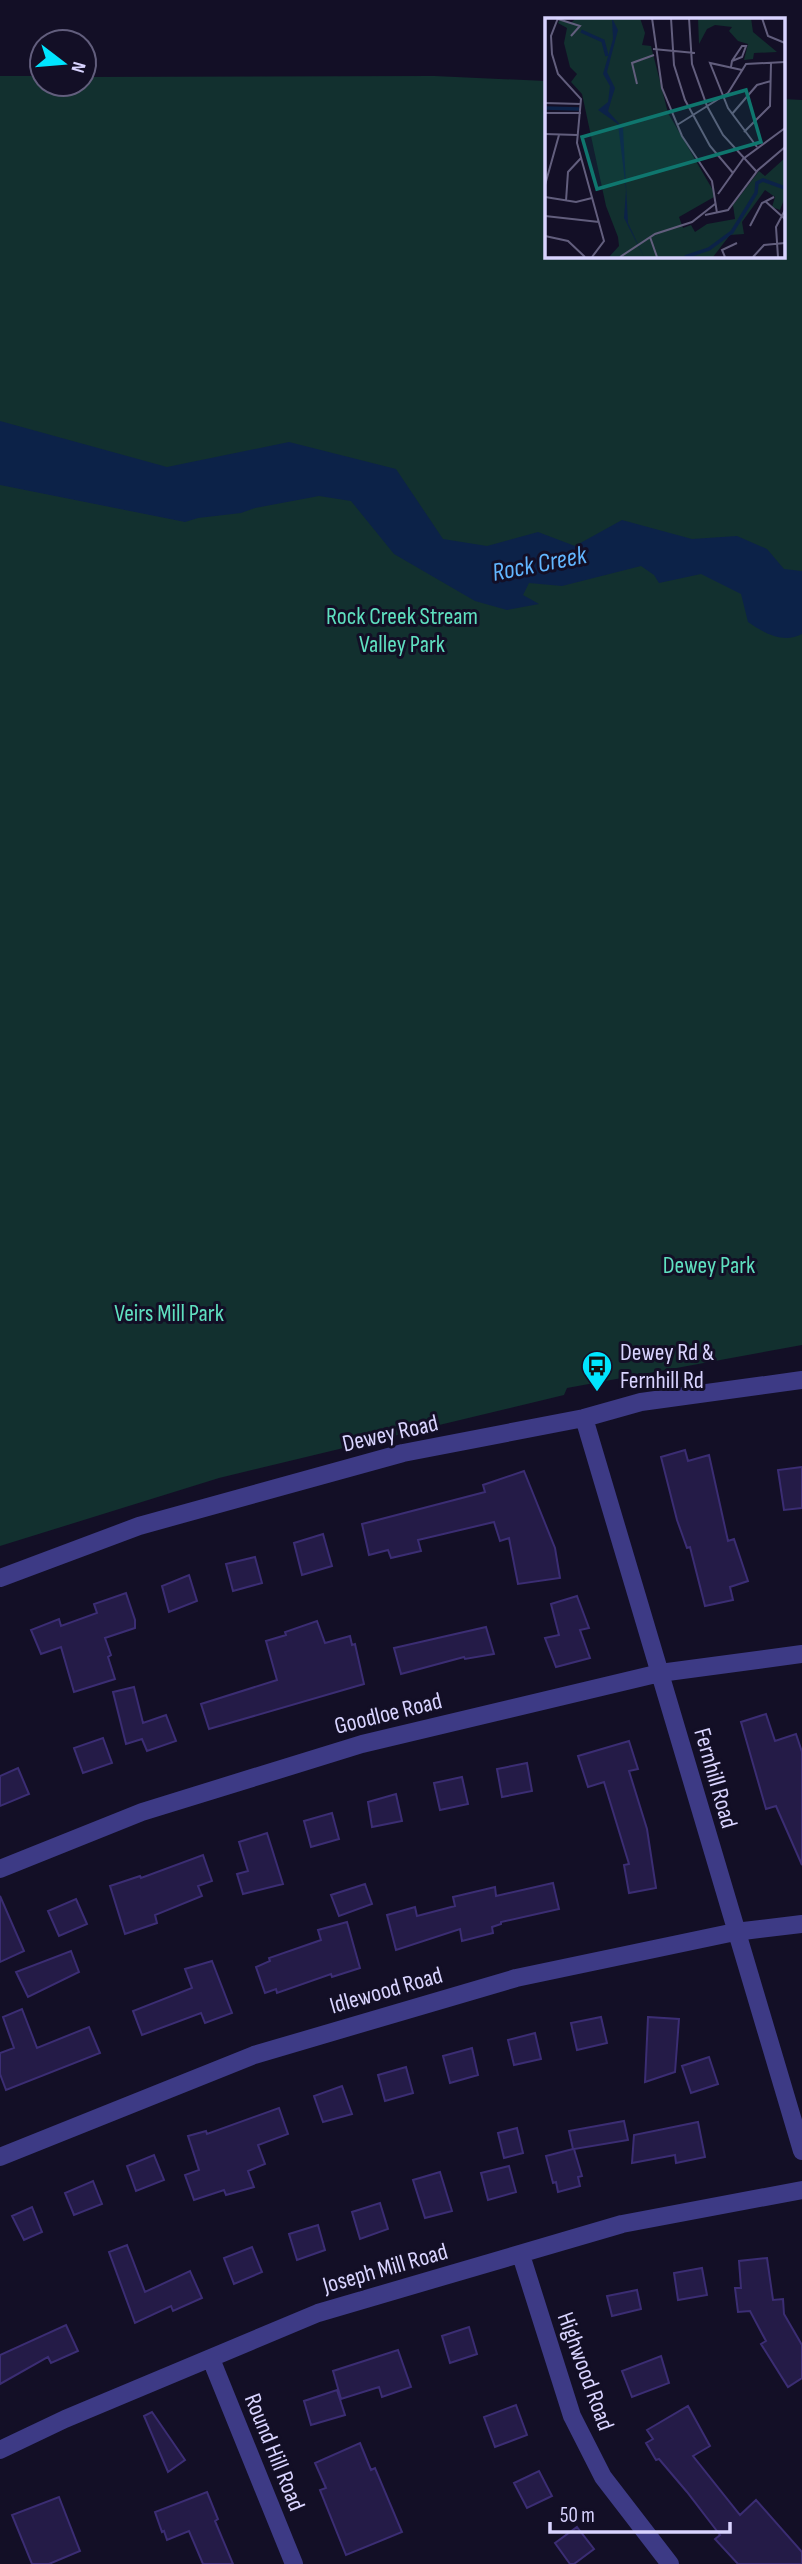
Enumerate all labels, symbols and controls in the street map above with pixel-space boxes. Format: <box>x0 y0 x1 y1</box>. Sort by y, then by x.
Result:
inset map <box>545 18 784 257</box>
north arrow <box>28 28 98 98</box>
text: N <box>65 59 90 75</box>
water label: Rock Creek <box>490 540 590 589</box>
park label: Rock Creek Stream Valley Park <box>326 602 478 659</box>
park label: Dewey Park <box>663 1251 755 1280</box>
park label: Veirs Mill Park <box>114 1299 224 1328</box>
place label: Dewey Rd & Fernhill Rd <box>620 1338 714 1395</box>
bus stop icon: Dewey Rd & Fernhill Rd <box>580 1349 614 1393</box>
street label: Dewey Road <box>339 1408 441 1459</box>
street label: Goodloe Road <box>331 1686 445 1741</box>
street label: Fernhill Road <box>687 1725 744 1832</box>
street label: Idlewood Road <box>326 1961 446 2020</box>
street label: Joseph Mill Road <box>318 2237 451 2300</box>
street label: Highwood Road <box>551 2308 620 2434</box>
street label: Round Hill Road <box>238 2389 311 2515</box>
scale bar <box>550 2490 730 2534</box>
text: 50 m <box>560 2503 595 2528</box>

